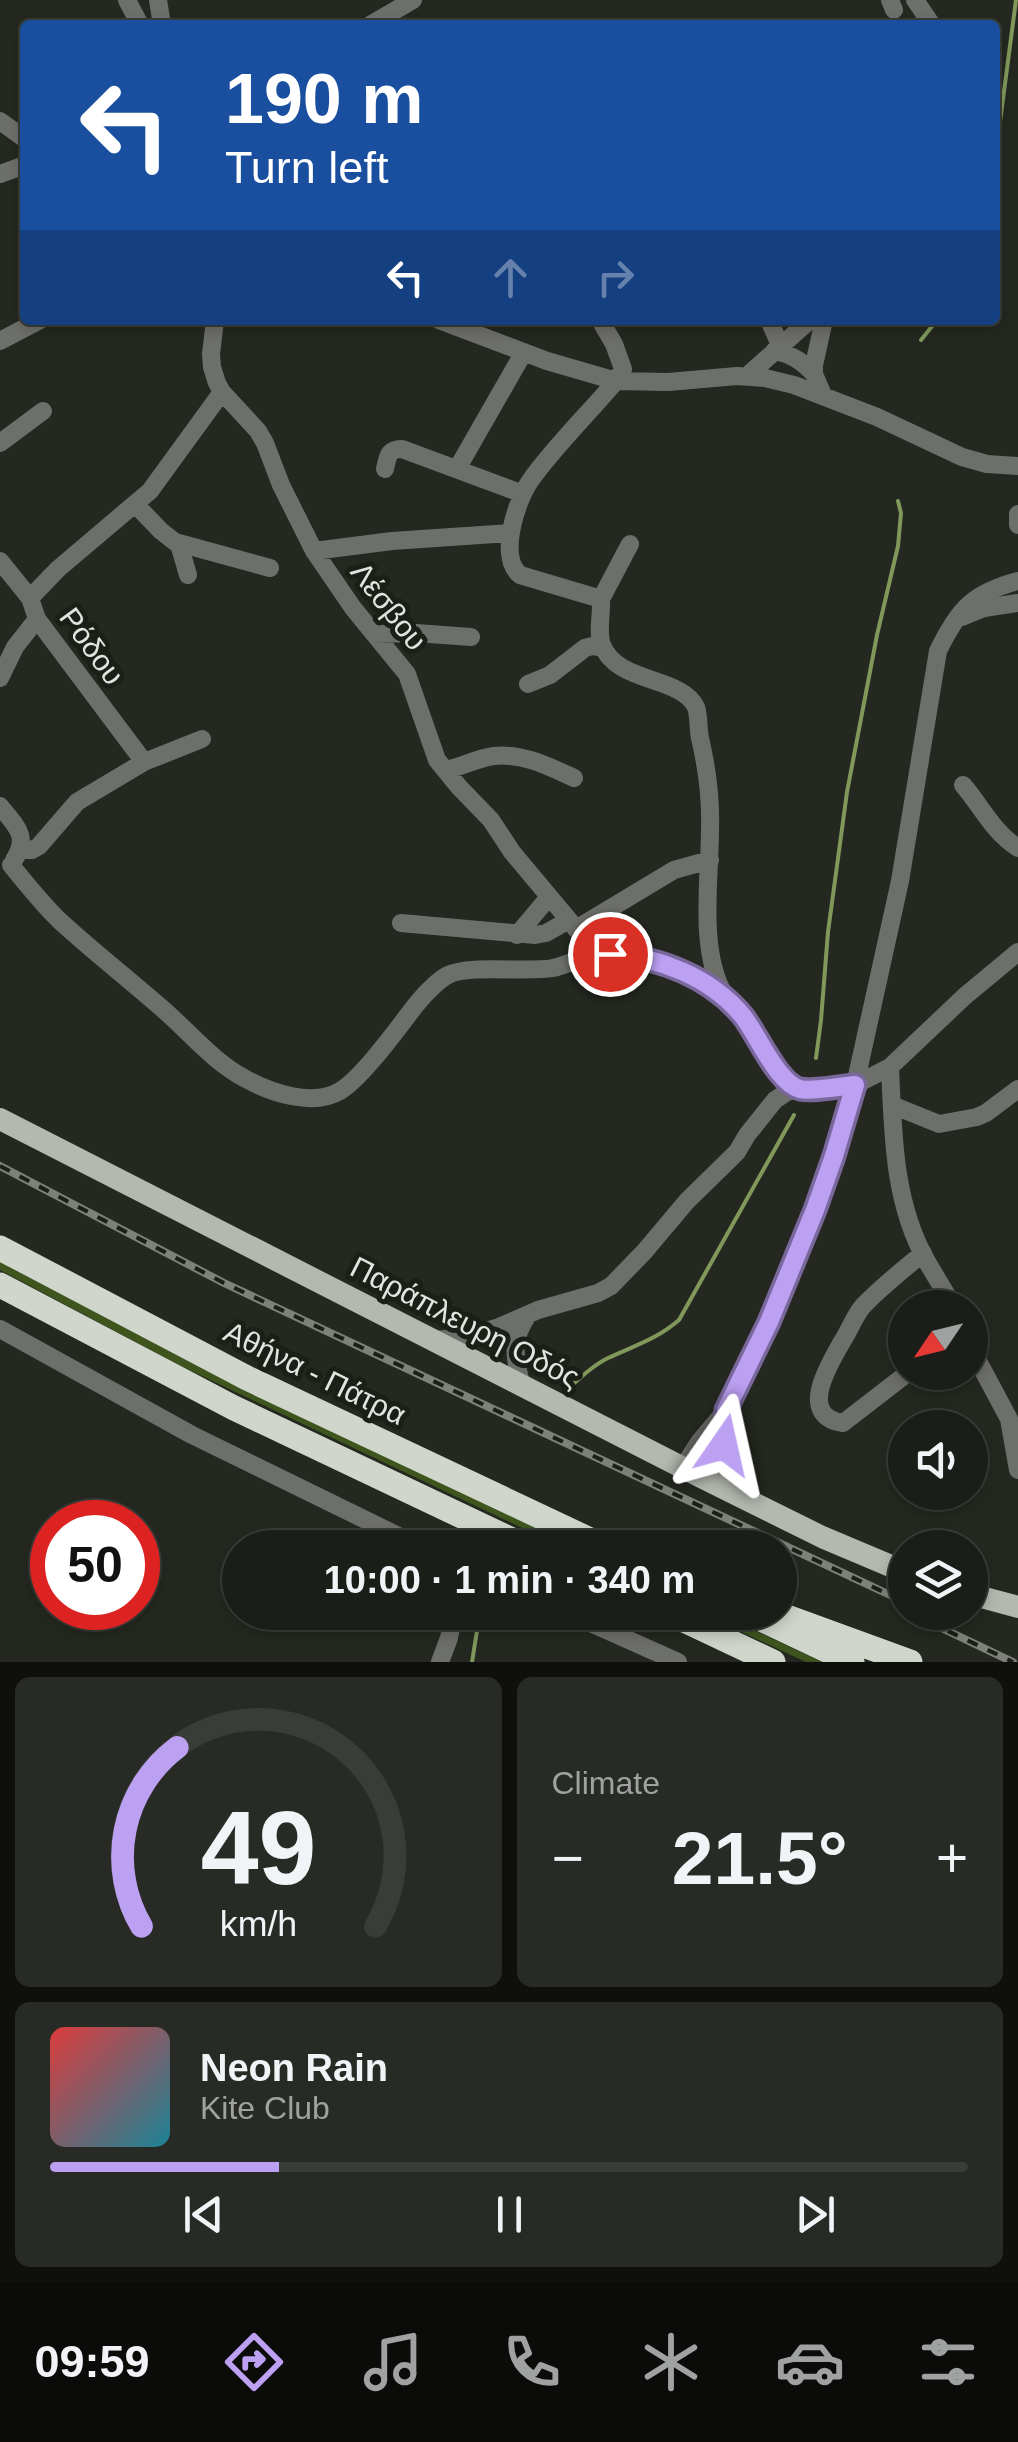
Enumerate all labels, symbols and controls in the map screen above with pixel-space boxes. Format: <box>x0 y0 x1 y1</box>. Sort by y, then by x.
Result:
icon: left <box>60 60 190 190</box>
text: 190 m <box>225 60 423 138</box>
text: Turn left <box>225 142 388 193</box>
icon: left <box>378 250 433 305</box>
icon: ahead <box>483 250 538 305</box>
icon: right <box>588 250 643 305</box>
street label: Λέσβου <box>345 556 433 656</box>
street label: Ρόδου <box>53 601 131 691</box>
pin <box>568 912 653 997</box>
icon: arrive <box>583 927 638 982</box>
street label: Παράπλευρη Οδός <box>345 1250 585 1394</box>
north arrow <box>888 1290 988 1390</box>
map controls <box>888 1290 988 1630</box>
street label: Αθήνα - Πάτρα <box>219 1315 411 1431</box>
position arrow <box>672 1393 776 1497</box>
button: sound <box>888 1410 988 1510</box>
speed limit sign: 50 <box>30 1500 160 1630</box>
button: layers <box>888 1530 988 1630</box>
text: 10:00 · 1 min · 340 m <box>324 1559 695 1601</box>
text: Climate <box>552 1765 660 1801</box>
text: 49 <box>200 1790 316 1906</box>
text: 21.5° <box>672 1816 848 1900</box>
text: − <box>552 1827 584 1889</box>
text: + <box>936 1827 968 1889</box>
text: km/h <box>220 1904 297 1944</box>
text: Neon Rain <box>200 2047 388 2089</box>
text: Kite Club <box>200 2090 330 2126</box>
icon: previous <box>176 2187 231 2242</box>
icon: pause <box>482 2187 537 2242</box>
icon: next <box>788 2187 843 2242</box>
icon: directions <box>219 2327 289 2397</box>
icon: music <box>358 2327 428 2397</box>
icon: phone <box>497 2327 567 2397</box>
icon: climate <box>636 2327 706 2397</box>
icon: car <box>775 2327 845 2397</box>
icon: filters <box>913 2327 983 2397</box>
text: 09:59 <box>34 2336 150 2387</box>

